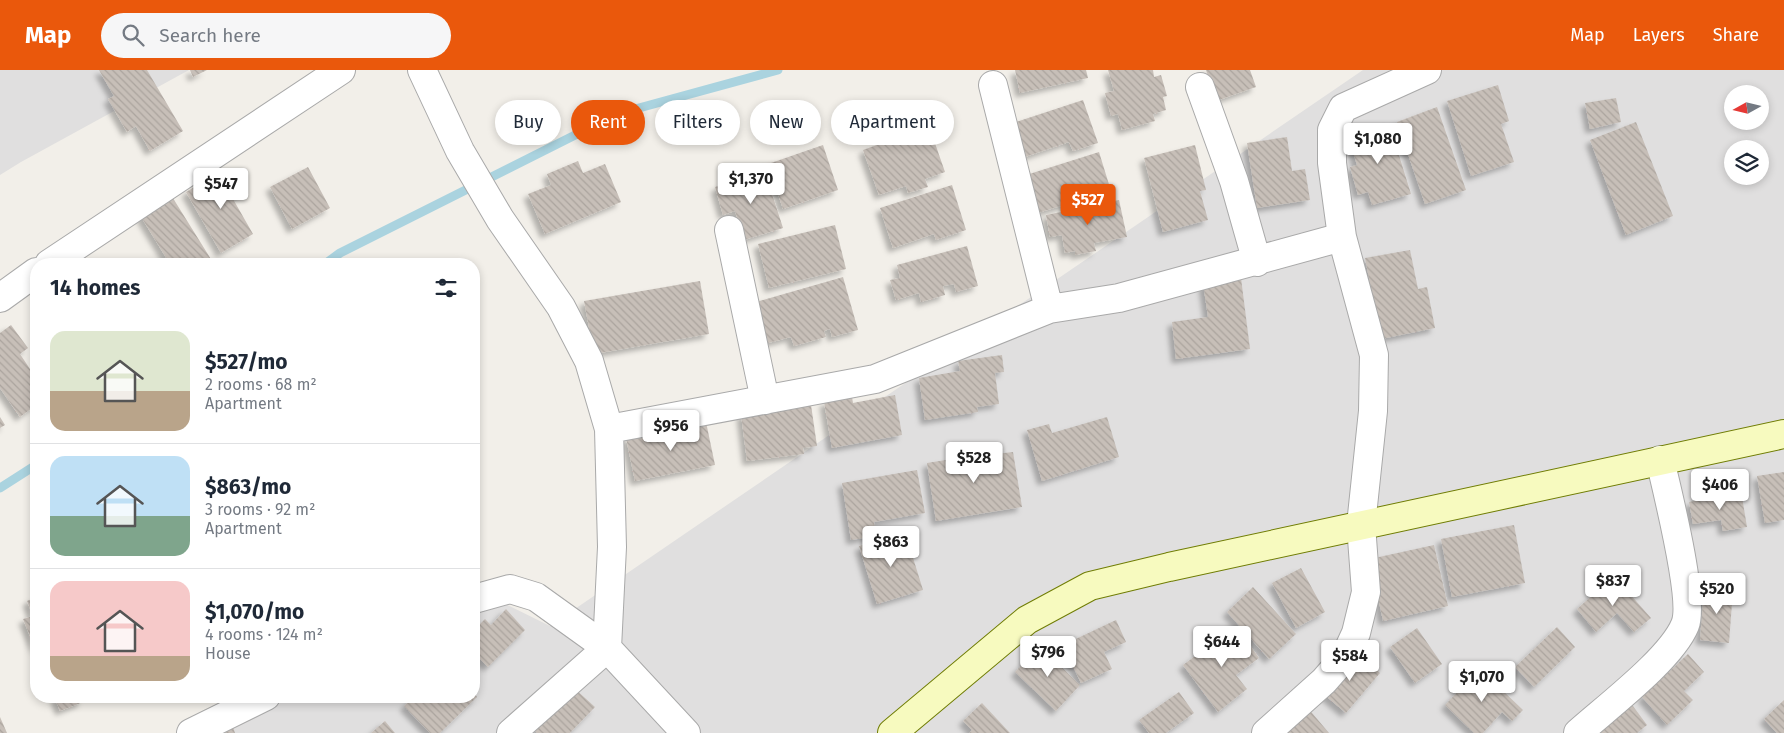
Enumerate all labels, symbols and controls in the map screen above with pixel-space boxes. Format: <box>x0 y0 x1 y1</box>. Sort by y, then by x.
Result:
search box <box>101 13 451 58</box>
text: Map <box>25 21 71 49</box>
icon: search <box>119 21 147 49</box>
text: Search here <box>159 24 261 47</box>
text: Map <box>1570 24 1605 46</box>
text: Layers <box>1633 24 1685 46</box>
text: Share <box>1713 24 1759 46</box>
north arrow <box>1724 85 1769 130</box>
map controls <box>1724 85 1769 185</box>
chip: Buy <box>495 100 561 145</box>
chip: Rent <box>571 100 645 145</box>
chip: Filters <box>655 100 740 145</box>
chip: New <box>750 100 821 145</box>
chip: Apartment <box>831 100 954 145</box>
pin: $1,080 <box>1337 122 1419 165</box>
text: $1,080 <box>1354 129 1402 148</box>
button: layers <box>1724 140 1769 185</box>
pin: $1,370 <box>710 162 792 205</box>
pin: $547 <box>191 168 251 210</box>
text: $1,370 <box>729 169 773 188</box>
text: $547 <box>204 174 238 193</box>
pin: $527 <box>1058 184 1118 226</box>
text: $527 <box>1072 190 1104 209</box>
icon: filters <box>432 274 460 302</box>
text: 14 homes <box>50 275 140 301</box>
text: $527/mo <box>205 349 287 375</box>
icon: home <box>90 351 150 411</box>
text: 2 rooms · 68 m² <box>205 375 317 394</box>
text: Apartment <box>205 394 282 413</box>
pin: $956 <box>641 410 701 452</box>
text: $956 <box>653 416 689 435</box>
pin: $528 <box>944 442 1004 484</box>
text: $528 <box>957 448 991 467</box>
pin: $406 <box>1690 468 1750 511</box>
text: $863/mo <box>205 474 291 500</box>
text: $406 <box>1702 475 1738 494</box>
icon: home <box>90 476 150 536</box>
text: 3 rooms · 92 m² <box>205 500 315 519</box>
text: Apartment <box>205 519 282 538</box>
pin: $863 <box>861 526 921 568</box>
text: $863 <box>873 532 909 551</box>
pin: $837 <box>1583 564 1643 607</box>
text: $837 <box>1596 571 1630 590</box>
pin: $520 <box>1687 572 1747 615</box>
text: $520 <box>1700 579 1734 598</box>
text: $1,070/mo <box>205 599 304 625</box>
icon: home <box>90 601 150 661</box>
text: 4 rooms · 124 m² <box>205 625 323 644</box>
pin: $644 <box>1192 626 1252 668</box>
text: $644 <box>1204 632 1240 651</box>
pin: $796 <box>1018 636 1078 678</box>
pin: $584 <box>1320 640 1380 682</box>
text: $796 <box>1031 642 1065 661</box>
text: House <box>205 644 251 663</box>
text: $584 <box>1332 646 1368 665</box>
pin: $1,070 <box>1441 660 1523 703</box>
text: $1,070 <box>1460 667 1504 686</box>

